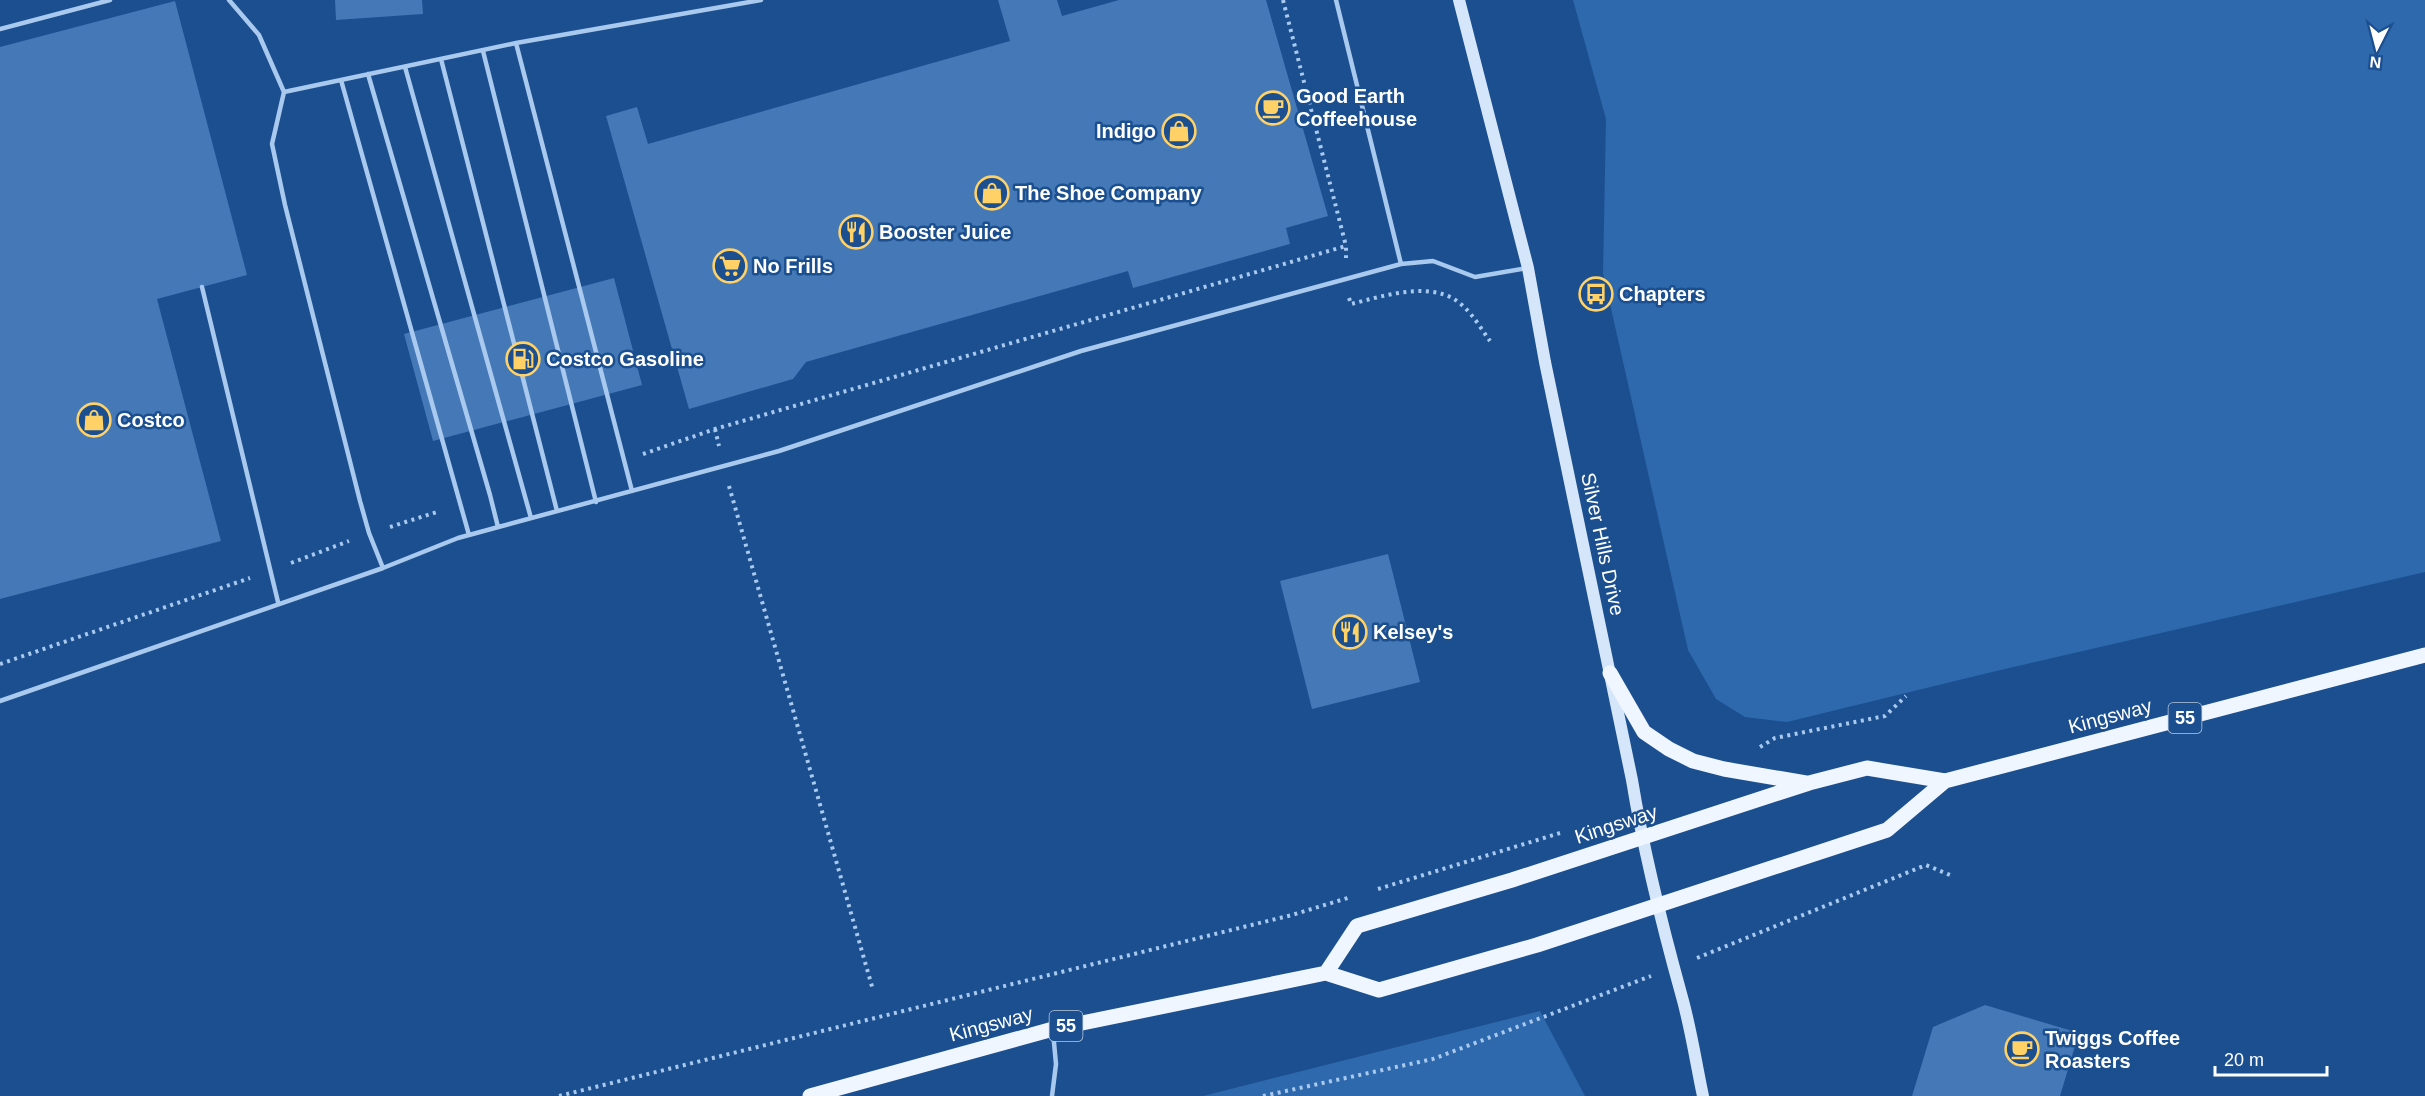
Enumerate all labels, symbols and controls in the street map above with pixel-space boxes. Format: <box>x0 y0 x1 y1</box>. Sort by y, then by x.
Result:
north arrow <box>2347 18 2407 78</box>
text: N <box>2369 53 2382 71</box>
place label: Good Earth Coffeehouse <box>1296 85 1417 130</box>
cafe icon: Good Earth Coffeehouse <box>1255 90 1291 126</box>
shop icon: Indigo <box>1161 113 1197 149</box>
place label: Indigo <box>1096 120 1156 142</box>
shop icon: The Shoe Company <box>974 175 1010 211</box>
place label: The Shoe Company <box>1015 182 1203 204</box>
restaurant icon: Booster Juice <box>838 214 874 250</box>
place label: Booster Juice <box>879 221 1011 243</box>
supermarket icon: No Frills <box>712 248 748 284</box>
place label: No Frills <box>753 255 833 277</box>
bus stop icon: Chapters <box>1578 276 1614 312</box>
place label: Chapters <box>1619 283 1706 305</box>
fuel station icon: Costco Gasoline <box>505 341 541 377</box>
place label: Costco Gasoline <box>546 348 704 370</box>
shop icon: Costco <box>76 402 112 438</box>
place label: Costco <box>117 409 185 431</box>
street label: Silver Hills Drive <box>1577 471 1629 617</box>
restaurant icon: Kelsey's <box>1332 614 1368 650</box>
place label: Kelsey's <box>1373 621 1453 643</box>
street label: Kingsway <box>2066 694 2154 738</box>
road number: 55 <box>2168 703 2202 733</box>
street label: Kingsway <box>1572 800 1660 848</box>
street label: Kingsway <box>947 1002 1035 1046</box>
road number: 55 <box>1050 1011 1082 1041</box>
place label: Twiggs Coffee Roasters <box>2045 1027 2180 1072</box>
cafe icon: Twiggs Coffee Roasters <box>2004 1031 2040 1067</box>
scale bar <box>2215 1039 2328 1077</box>
text: 20 m <box>2224 1050 2264 1070</box>

